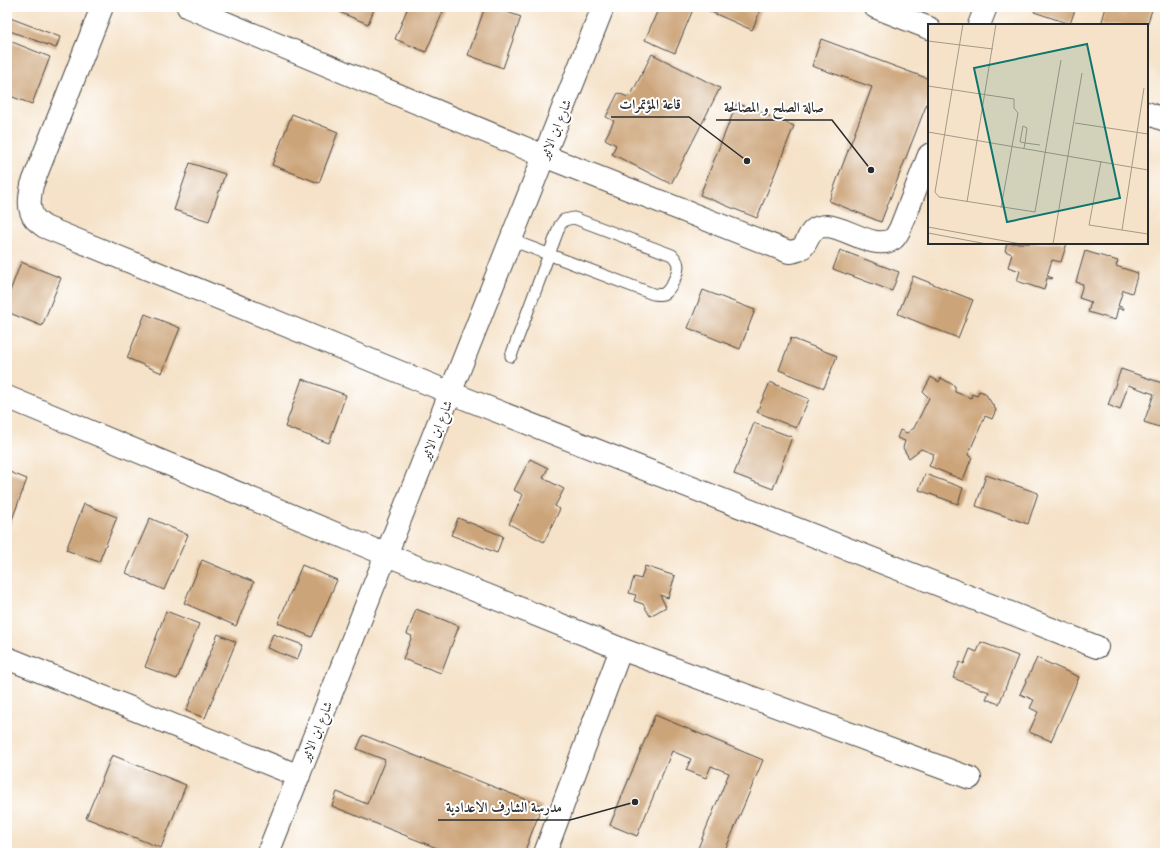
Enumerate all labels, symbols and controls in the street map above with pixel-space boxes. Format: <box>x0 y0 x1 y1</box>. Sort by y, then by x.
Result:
inset map <box>928 24 1148 244</box>
callout: قاعة المؤتمرات <box>611 91 689 117</box>
callout: صالة الصلح و المصالحة <box>716 94 832 120</box>
text: قاعة المؤتمرات <box>619 95 681 114</box>
street label: شارع ابن الاثير <box>535 97 578 164</box>
text: صالة الصلح و المصالحة <box>724 98 824 120</box>
street label: شارع ابن الاثير <box>416 398 459 465</box>
street label: شارع ابن الاثير <box>296 699 339 766</box>
callout: مدرسة الشارف الاعدادية <box>438 794 570 820</box>
text: مدرسة الشارف الاعدادية <box>446 798 562 817</box>

